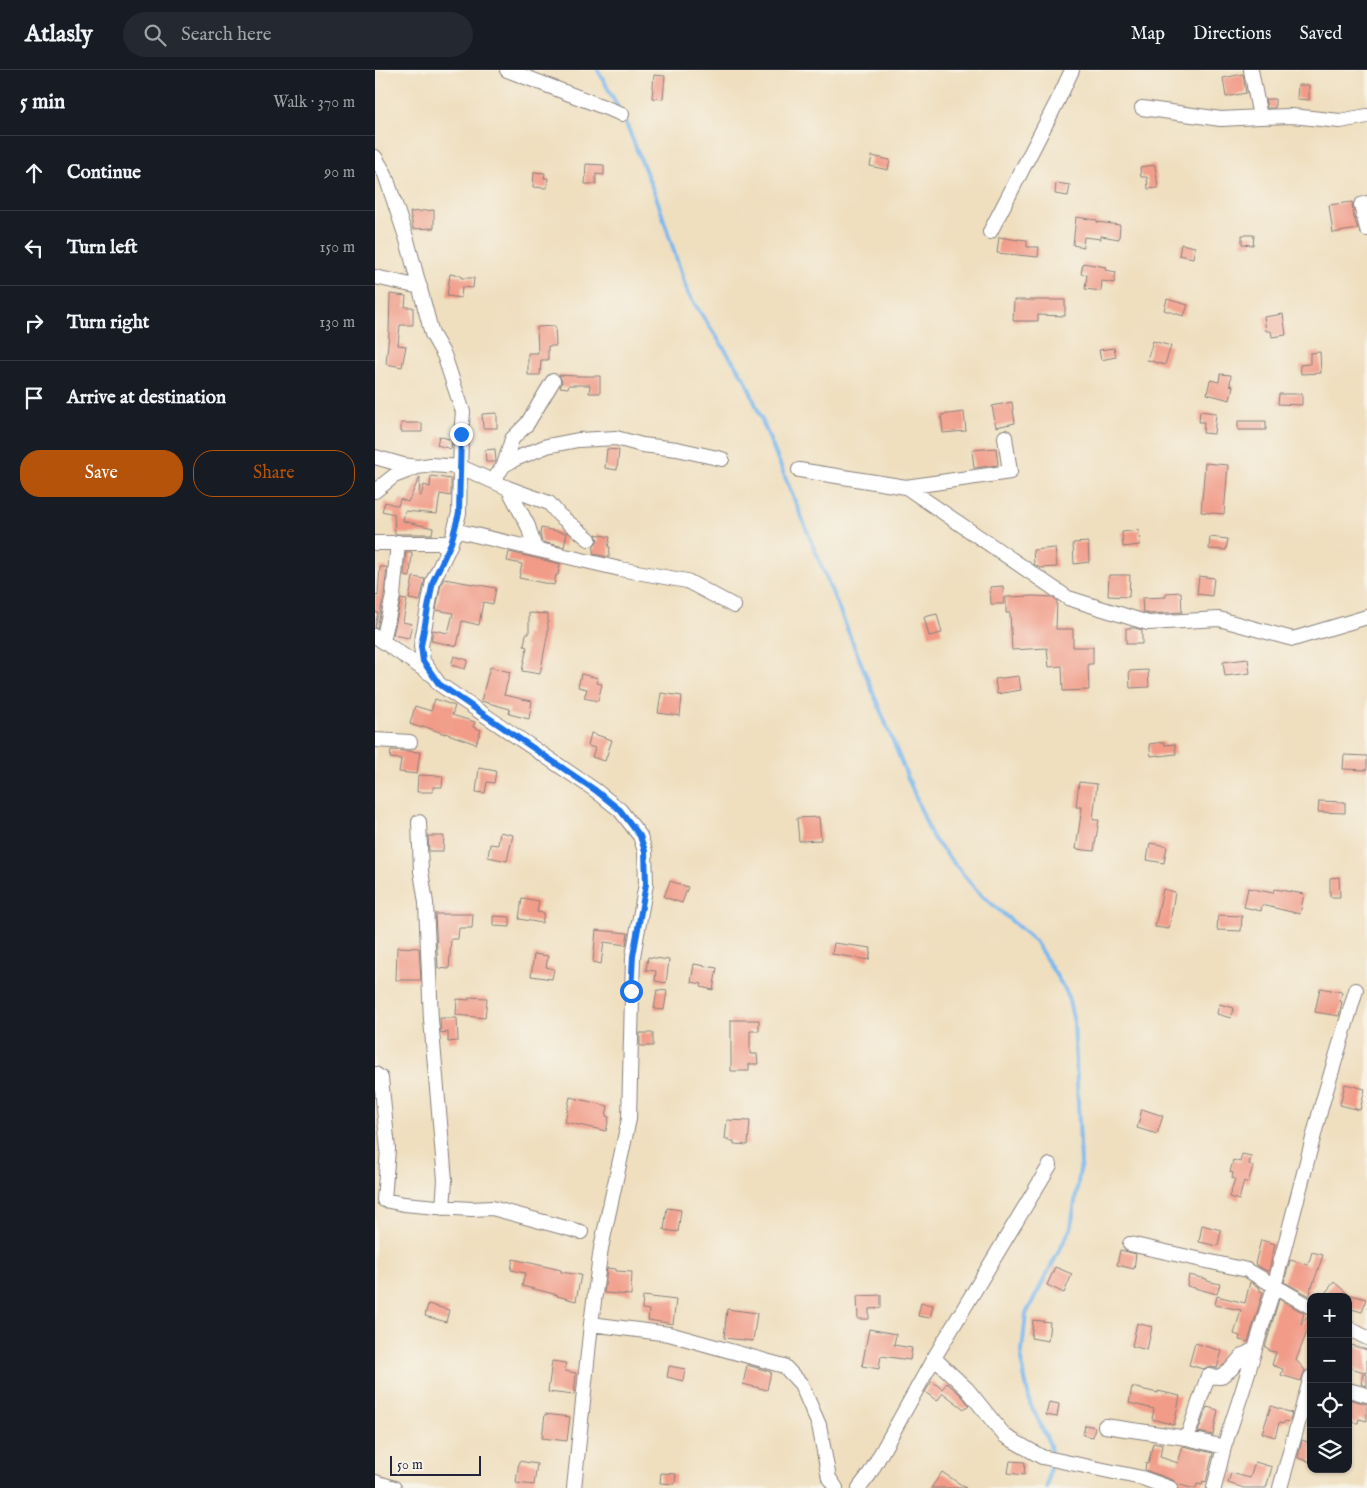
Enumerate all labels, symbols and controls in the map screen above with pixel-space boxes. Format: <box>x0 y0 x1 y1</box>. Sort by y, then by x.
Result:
search box <box>123 12 473 57</box>
text: Atlasly <box>25 19 93 50</box>
icon: search <box>141 21 169 49</box>
text: Search here <box>181 23 271 47</box>
text: Map <box>1131 23 1165 46</box>
text: Directions <box>1193 23 1271 46</box>
text: Saved <box>1299 23 1342 46</box>
text: 5 min <box>20 89 65 116</box>
text: Walk · 370 m <box>273 93 355 113</box>
icon: ahead <box>20 159 48 187</box>
text: Continue <box>67 161 141 185</box>
text: 90 m <box>324 163 355 183</box>
icon: left <box>20 234 48 262</box>
text: Turn left <box>67 236 138 260</box>
text: 150 m <box>320 238 355 258</box>
icon: right <box>20 309 48 337</box>
text: Turn right <box>67 311 149 335</box>
text: 130 m <box>319 313 355 333</box>
icon: arrive <box>20 384 48 412</box>
text: Arrive at destination <box>67 386 226 410</box>
route end <box>450 423 473 446</box>
button: Save <box>20 450 183 497</box>
button: Share <box>193 450 355 497</box>
route start <box>620 980 643 1003</box>
map controls <box>1307 1293 1352 1473</box>
button: + <box>1307 1293 1352 1338</box>
button: − <box>1307 1338 1352 1383</box>
button: locate <box>1307 1383 1352 1428</box>
button: layers <box>1307 1428 1352 1473</box>
scale bar <box>390 1453 481 1476</box>
text: 50 m <box>397 1456 423 1474</box>

